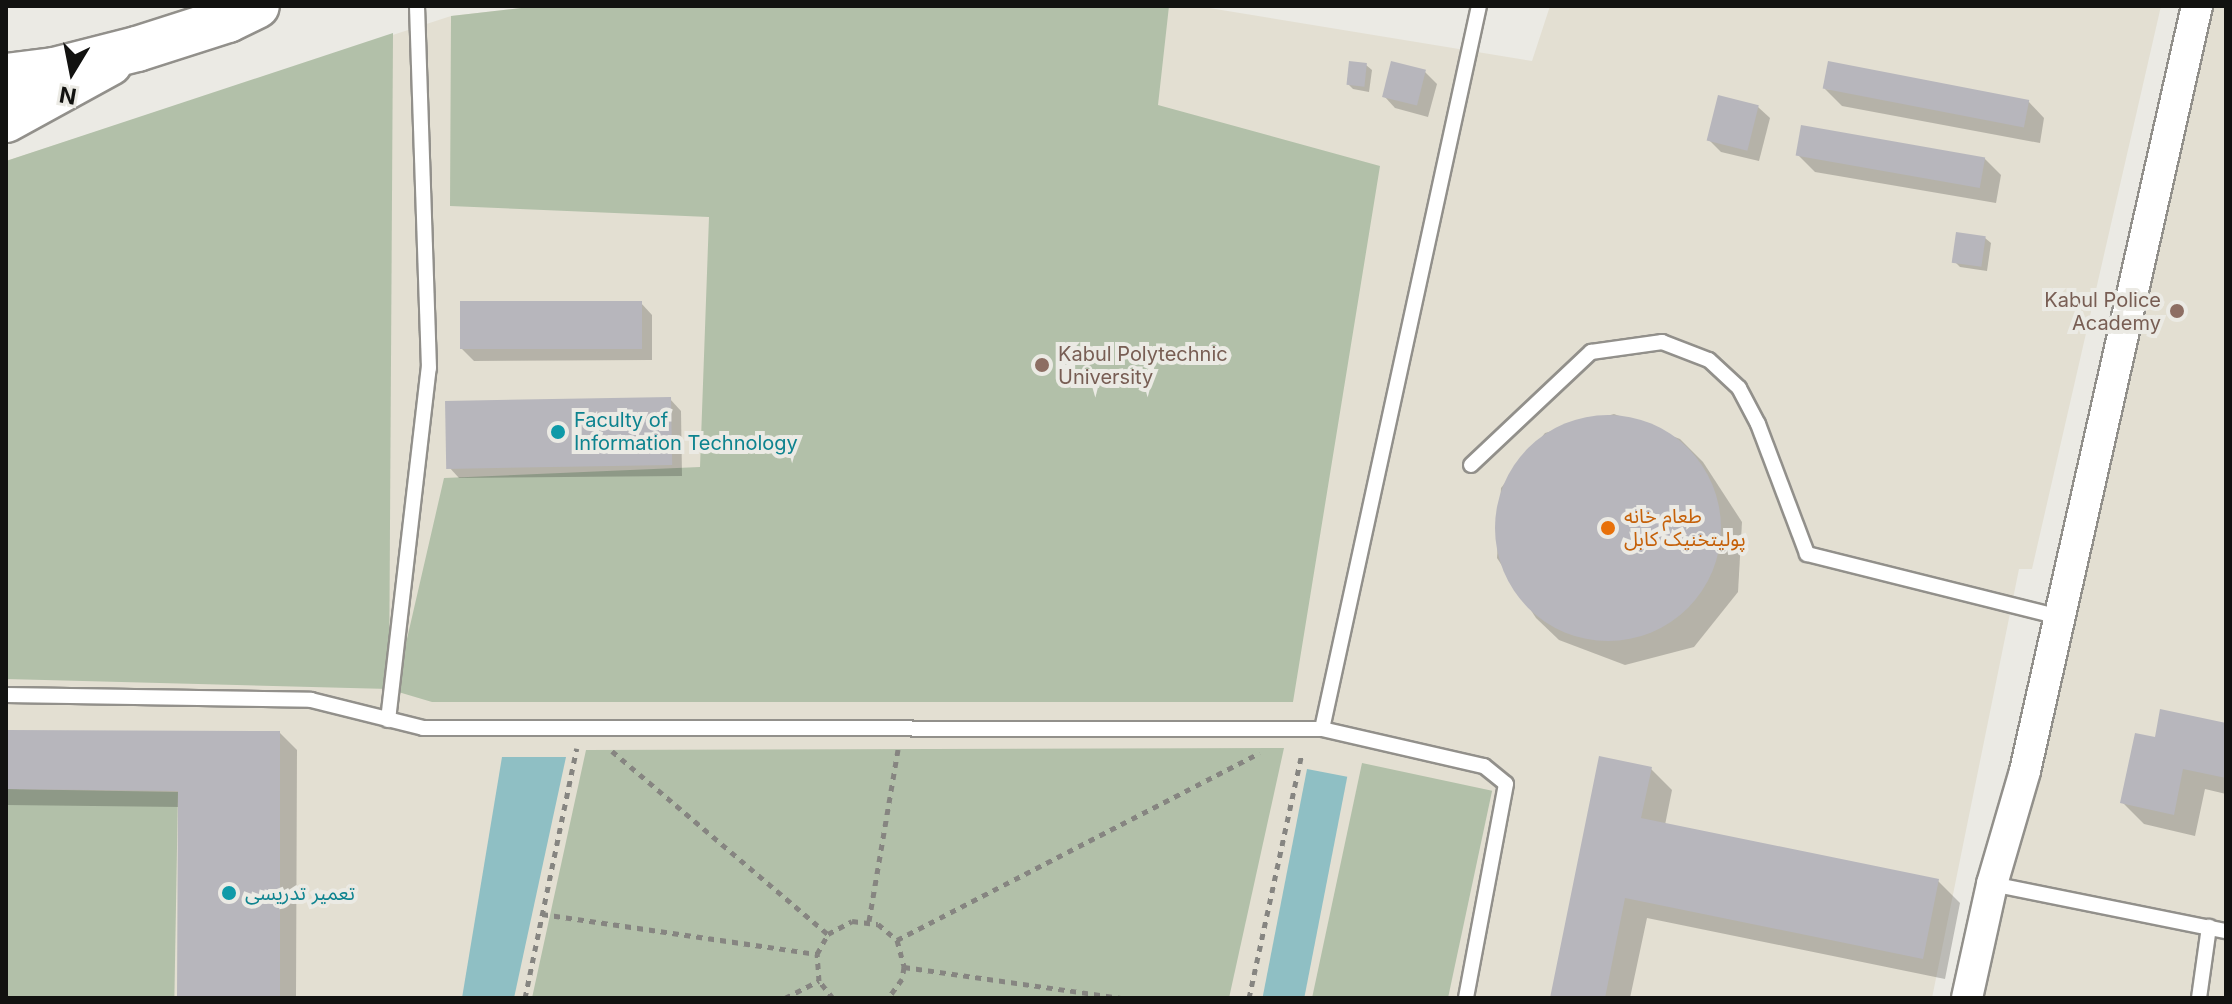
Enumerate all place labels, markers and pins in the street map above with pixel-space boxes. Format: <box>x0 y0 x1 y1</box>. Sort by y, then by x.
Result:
place label: Kabul Police Academy <box>2044 288 2161 335</box>
marker: Kabul Police Academy <box>2168 302 2186 320</box>
place label: Kabul Polytechnic University <box>1058 342 1228 389</box>
marker: Kabul Polytechnic University <box>1033 356 1051 374</box>
place label: Faculty of Information Technology <box>574 408 798 455</box>
marker: Faculty of Information Technology <box>549 423 567 441</box>
place label: طعام خانه پولیتخنیک کابل <box>1624 504 1746 551</box>
marker: طعام خانه پولیتخنیک کابل <box>1599 519 1617 537</box>
place label: تعمیر تدریسی <box>245 881 355 905</box>
marker: تعمیر تدریسی <box>220 884 238 902</box>

